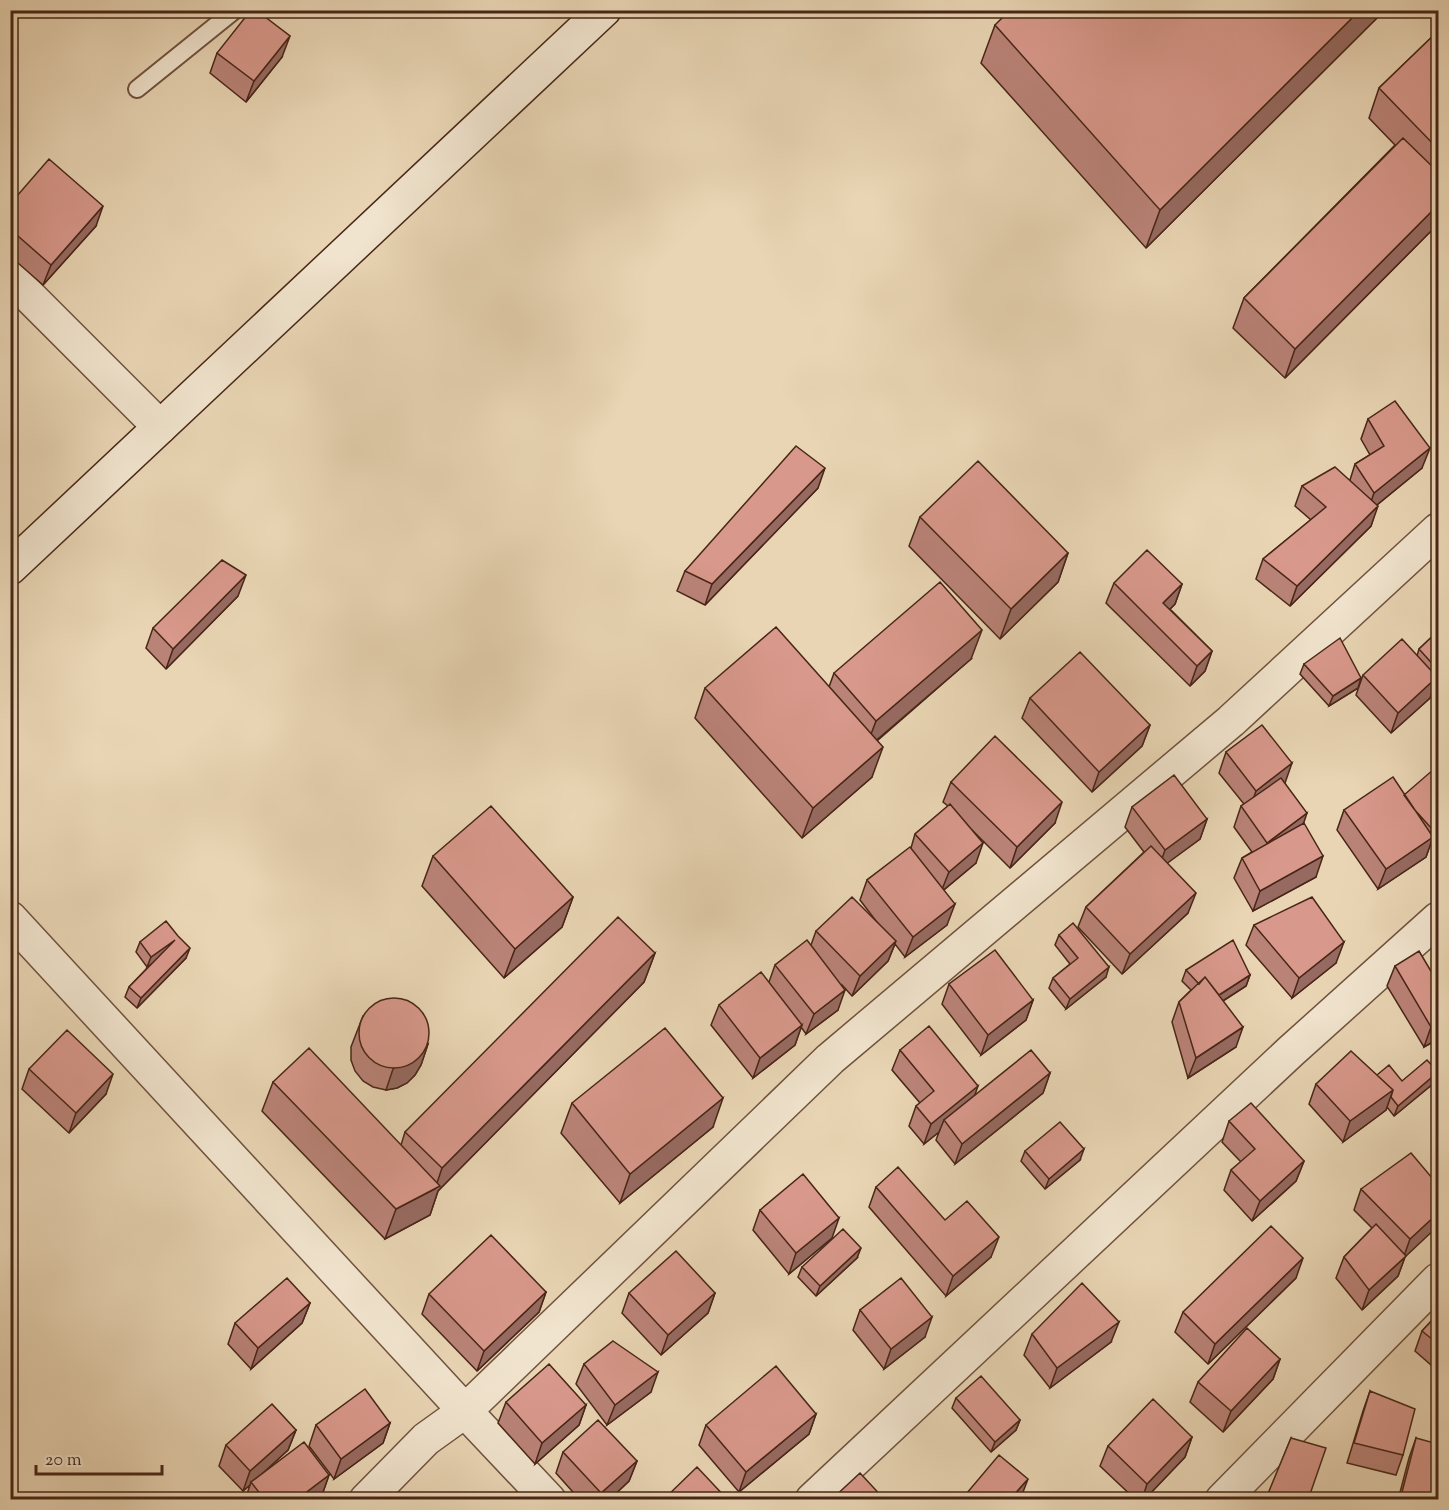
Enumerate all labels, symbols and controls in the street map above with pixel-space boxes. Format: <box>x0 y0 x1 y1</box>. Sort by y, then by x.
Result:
scale bar <box>36 1438 162 1476</box>
text: 20 m <box>45 1448 82 1474</box>

